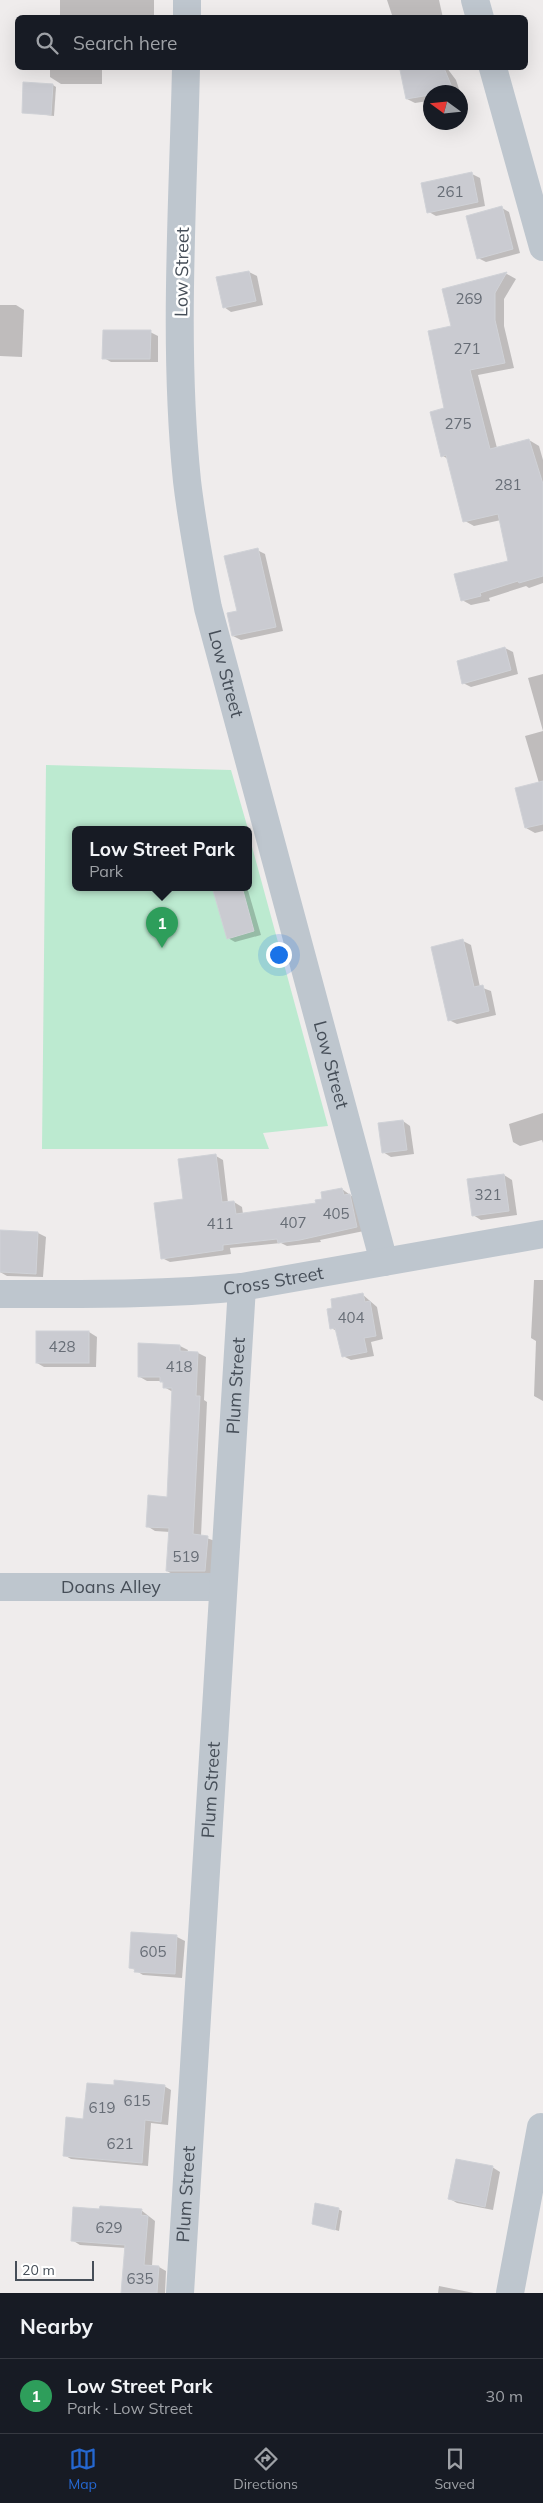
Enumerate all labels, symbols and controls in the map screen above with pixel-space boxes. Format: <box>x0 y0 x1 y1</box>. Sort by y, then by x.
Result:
search box <box>15 15 528 70</box>
icon: search <box>33 29 61 57</box>
text: Search here <box>73 31 177 55</box>
north arrow <box>423 85 468 130</box>
house number: 261 <box>436 182 464 201</box>
street label: Low Street <box>169 227 194 317</box>
house number: 269 <box>455 289 483 308</box>
house number: 271 <box>453 339 481 358</box>
house number: 275 <box>444 414 472 433</box>
house number: 281 <box>494 475 522 494</box>
street label: Low Street <box>203 627 249 720</box>
popup <box>72 826 252 891</box>
text: Low Street Park <box>89 837 235 861</box>
text: Park <box>89 861 123 881</box>
pin: 1 <box>146 907 178 948</box>
your location <box>266 942 292 968</box>
street label: Low Street <box>309 1018 354 1111</box>
house number: 321 <box>474 1185 502 1204</box>
house number: 405 <box>322 1204 350 1223</box>
house number: 407 <box>279 1213 307 1232</box>
house number: 411 <box>206 1214 234 1233</box>
street label: Cross Street <box>222 1261 325 1300</box>
house number: 404 <box>337 1308 365 1327</box>
house number: 428 <box>48 1337 76 1356</box>
street label: Plum Street <box>221 1337 250 1435</box>
house number: 418 <box>165 1357 193 1376</box>
house number: 519 <box>172 1547 200 1566</box>
street label: Doans Alley <box>61 1575 161 1598</box>
street label: Plum Street <box>196 1741 225 1839</box>
house number: 605 <box>139 1942 167 1961</box>
house number: 615 <box>123 2091 151 2110</box>
house number: 619 <box>88 2098 116 2117</box>
house number: 621 <box>106 2134 134 2153</box>
street label: Plum Street <box>171 2145 200 2243</box>
house number: 629 <box>95 2218 123 2237</box>
scale bar <box>15 2258 94 2281</box>
text: 20 m <box>22 2261 55 2279</box>
house number: 635 <box>126 2269 154 2288</box>
text: Nearby <box>20 2313 93 2339</box>
text: Low Street Park <box>67 2374 212 2398</box>
text: 1 <box>31 2386 41 2406</box>
text: 30 m <box>486 2386 523 2406</box>
text: Park · Low Street <box>67 2398 193 2418</box>
tab: Map <box>68 2445 97 2493</box>
tab: Directions <box>233 2445 298 2493</box>
tab: Saved <box>434 2445 475 2493</box>

